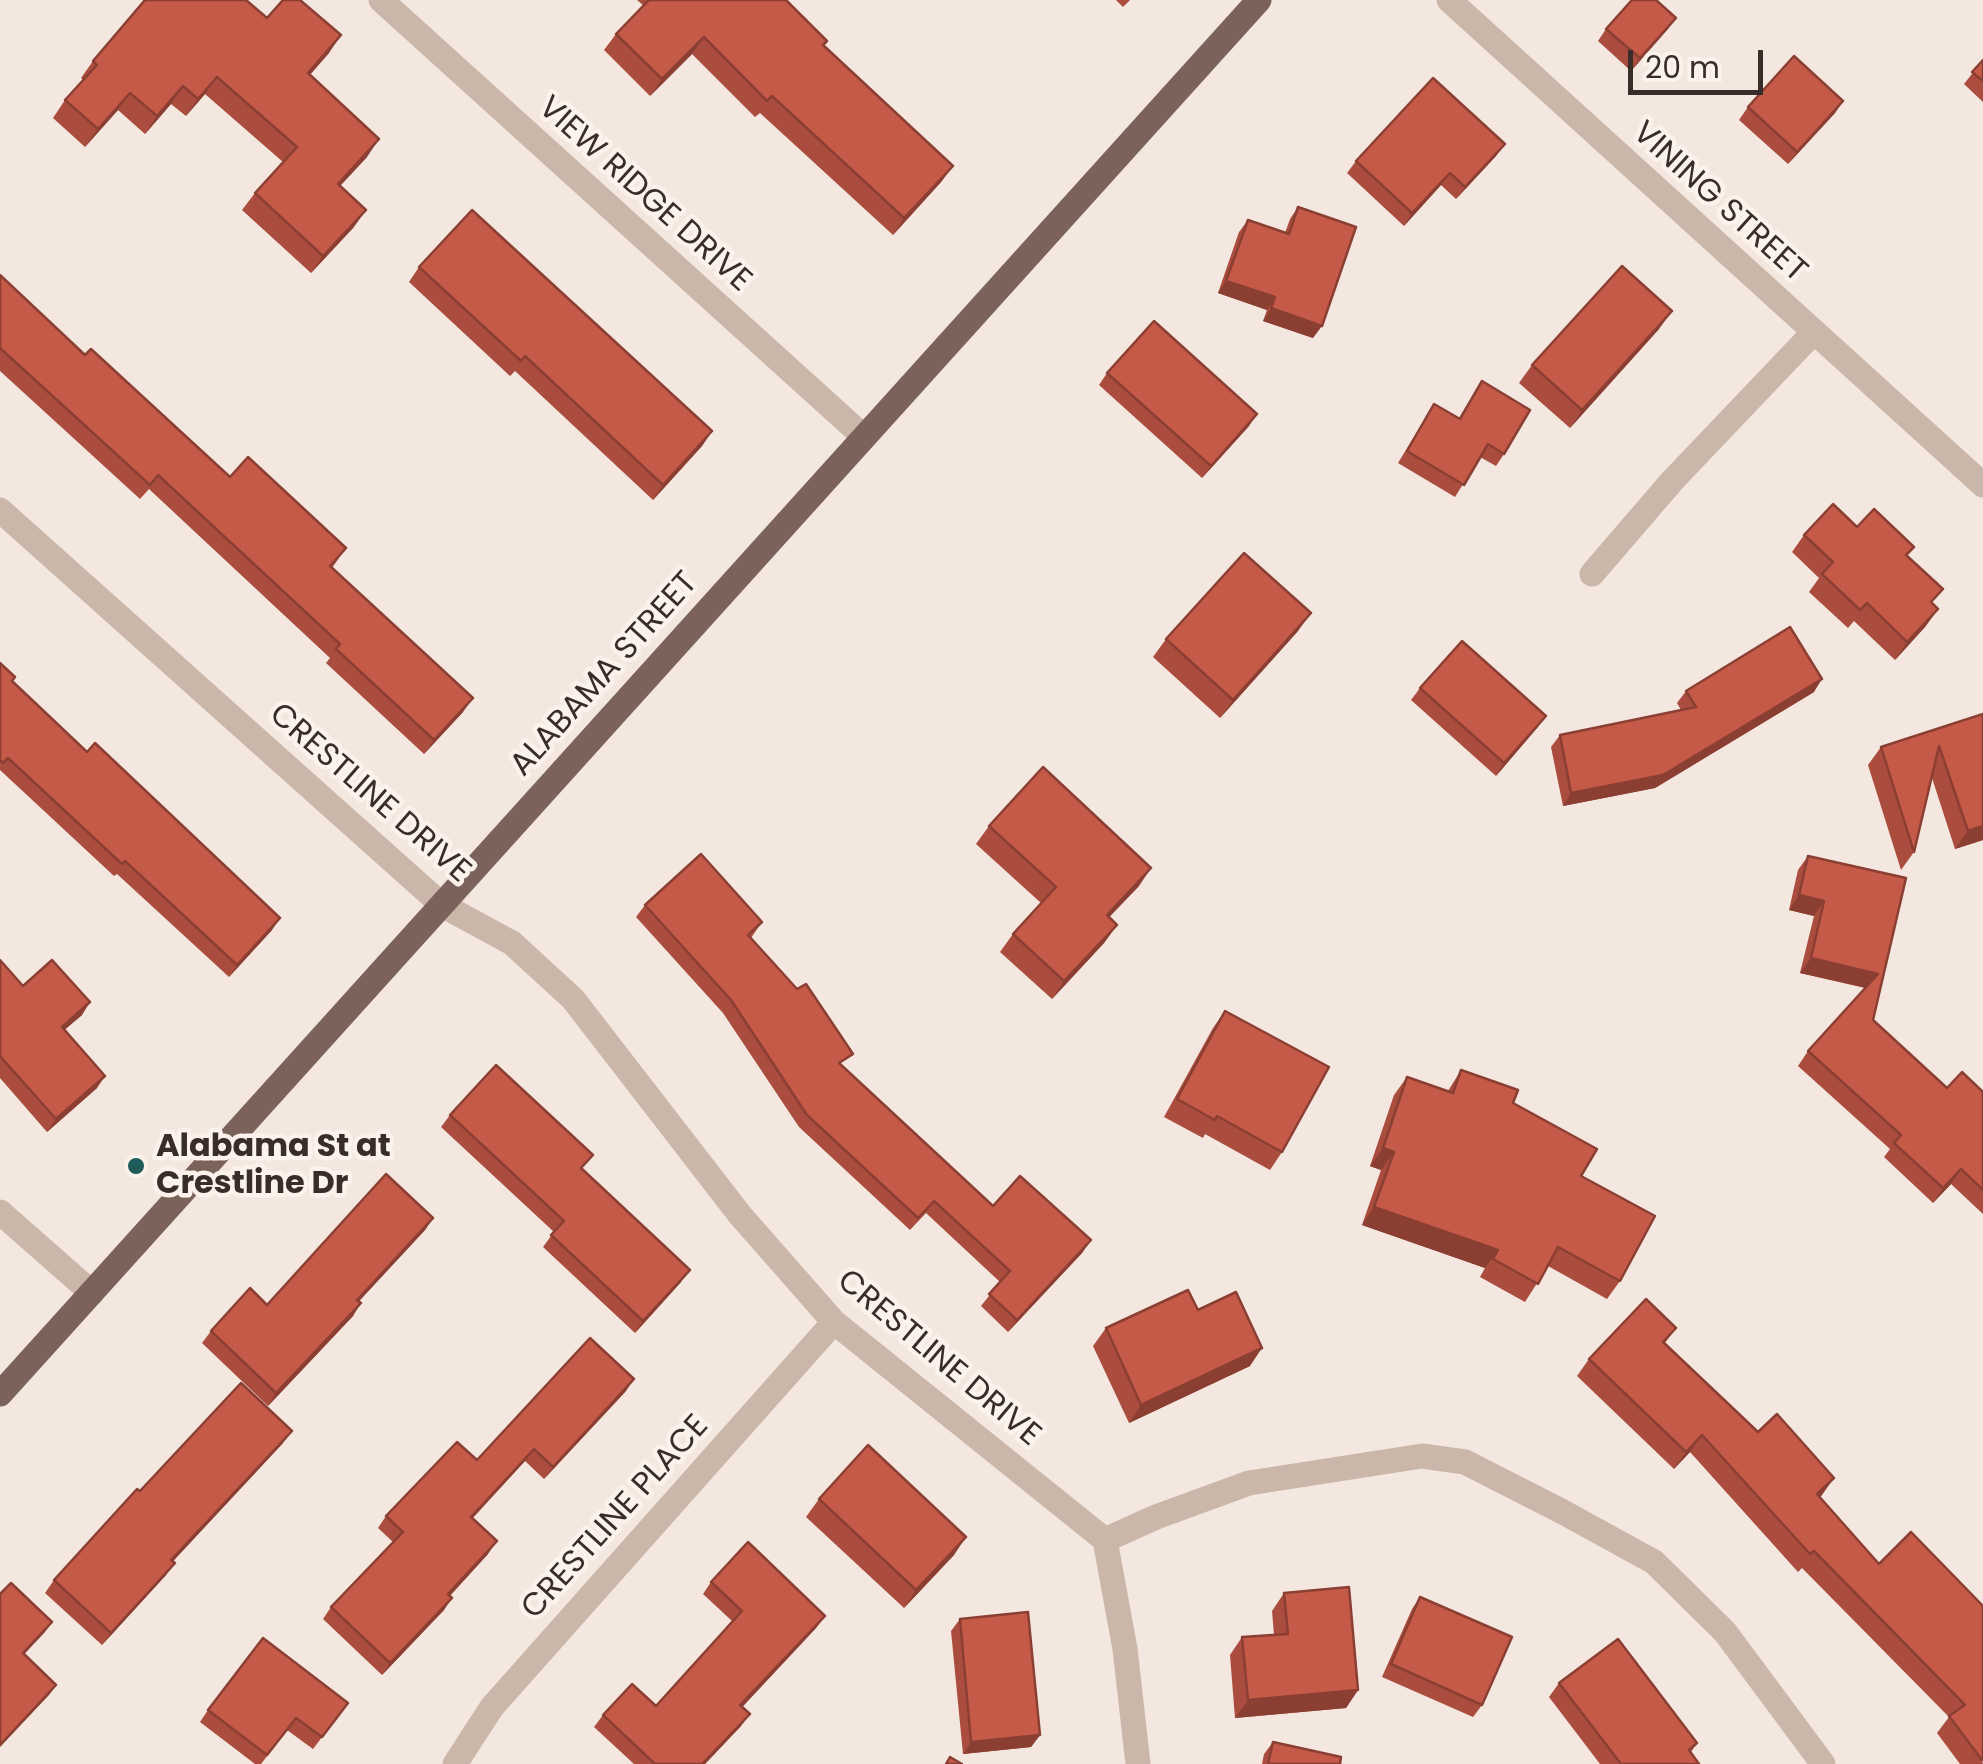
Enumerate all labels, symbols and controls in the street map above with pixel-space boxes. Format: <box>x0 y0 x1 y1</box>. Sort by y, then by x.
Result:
scale bar <box>1633 30 1768 92</box>
text: 20 m <box>1645 46 1720 89</box>
street label: VIEW RIDGE DRIVE <box>530 89 758 301</box>
street label: VINING STREET <box>1624 115 1814 291</box>
street label: ALABAMA STREET <box>503 565 707 785</box>
street label: CRESTLINE DRIVE <box>261 696 477 892</box>
place label: Alabama St at Crestline Dr <box>156 1129 391 1204</box>
marker: Alabama St at Crestline Dr <box>125 1155 147 1177</box>
street label: CRESTLINE DRIVE <box>828 1263 1048 1455</box>
street label: CRESTLINE PLACE <box>514 1408 718 1628</box>

